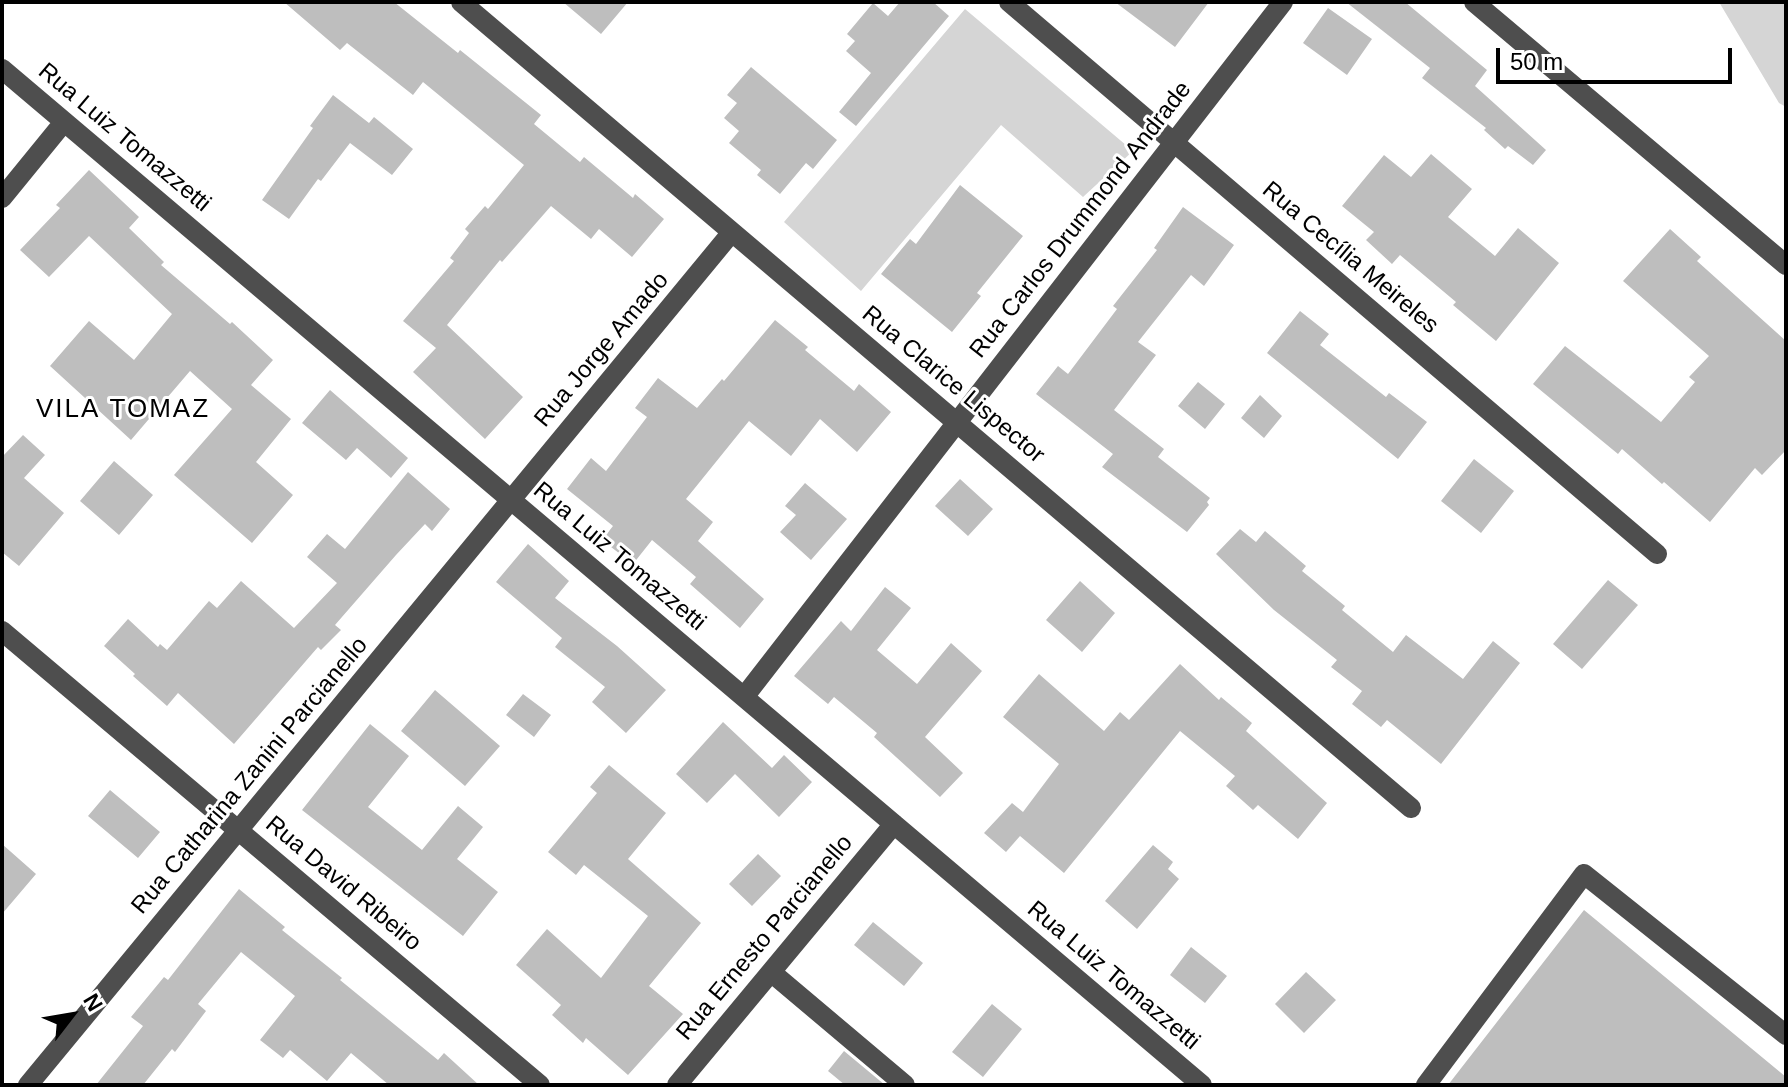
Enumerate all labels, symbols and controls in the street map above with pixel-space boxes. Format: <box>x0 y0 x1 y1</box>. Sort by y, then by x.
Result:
scale bar <box>1500 32 1736 82</box>
text: 50 m <box>1510 48 1563 75</box>
street label: Rua Luiz Tomazzetti <box>32 58 216 218</box>
street label: Rua Carlos Drummond Andrade <box>964 76 1198 364</box>
street label: Rua Cecília Meireles <box>1256 176 1444 340</box>
street label: Rua Jorge Amado <box>529 267 675 433</box>
street label: Rua Clarice Lispector <box>856 300 1050 470</box>
district label: VILA TOMAZ <box>36 394 210 426</box>
street label: Rua Luiz Tomazzetti <box>527 477 711 637</box>
street label: Rua Catharina Zanini Parcianello <box>126 632 374 920</box>
street label: Rua David Ribeiro <box>259 810 427 958</box>
street label: Rua Ernesto Parcianello <box>671 830 859 1046</box>
street label: Rua Luiz Tomazzetti <box>1021 896 1205 1056</box>
north arrow <box>32 975 112 1055</box>
text: N <box>78 989 108 1016</box>

